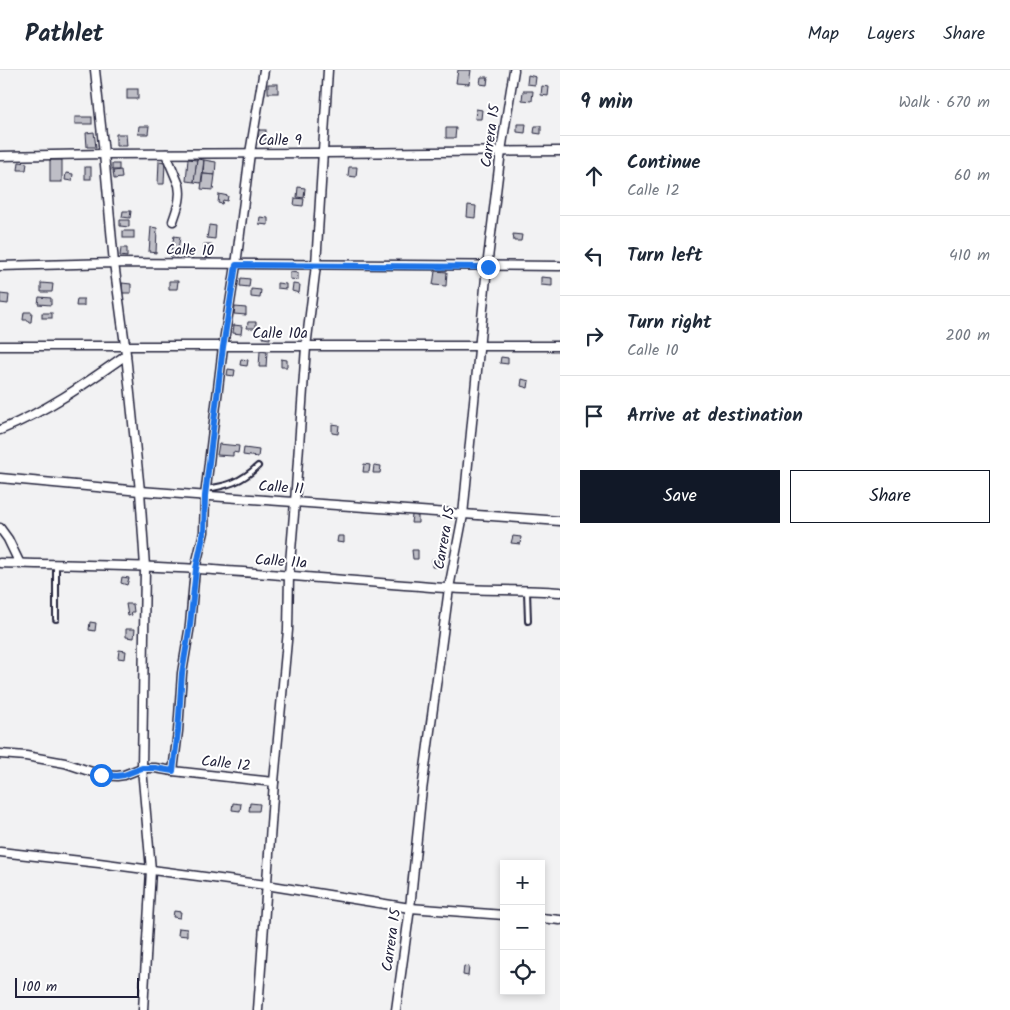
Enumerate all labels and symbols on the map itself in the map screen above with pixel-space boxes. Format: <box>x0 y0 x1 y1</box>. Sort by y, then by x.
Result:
street label: Carrera 15 <box>475 102 507 169</box>
street label: Calle 9 <box>258 129 302 153</box>
street label: Calle 10 <box>166 239 215 263</box>
route end <box>477 256 500 279</box>
street label: Calle 10a <box>252 322 308 346</box>
street label: Calle 11 <box>257 474 305 502</box>
street label: Carrera 15 <box>428 504 462 572</box>
street label: Calle 11a <box>254 548 308 576</box>
street label: Calle 12 <box>200 749 252 779</box>
route start <box>90 764 113 787</box>
street label: Carrera 15 <box>376 906 408 973</box>
scale bar <box>15 975 139 998</box>

